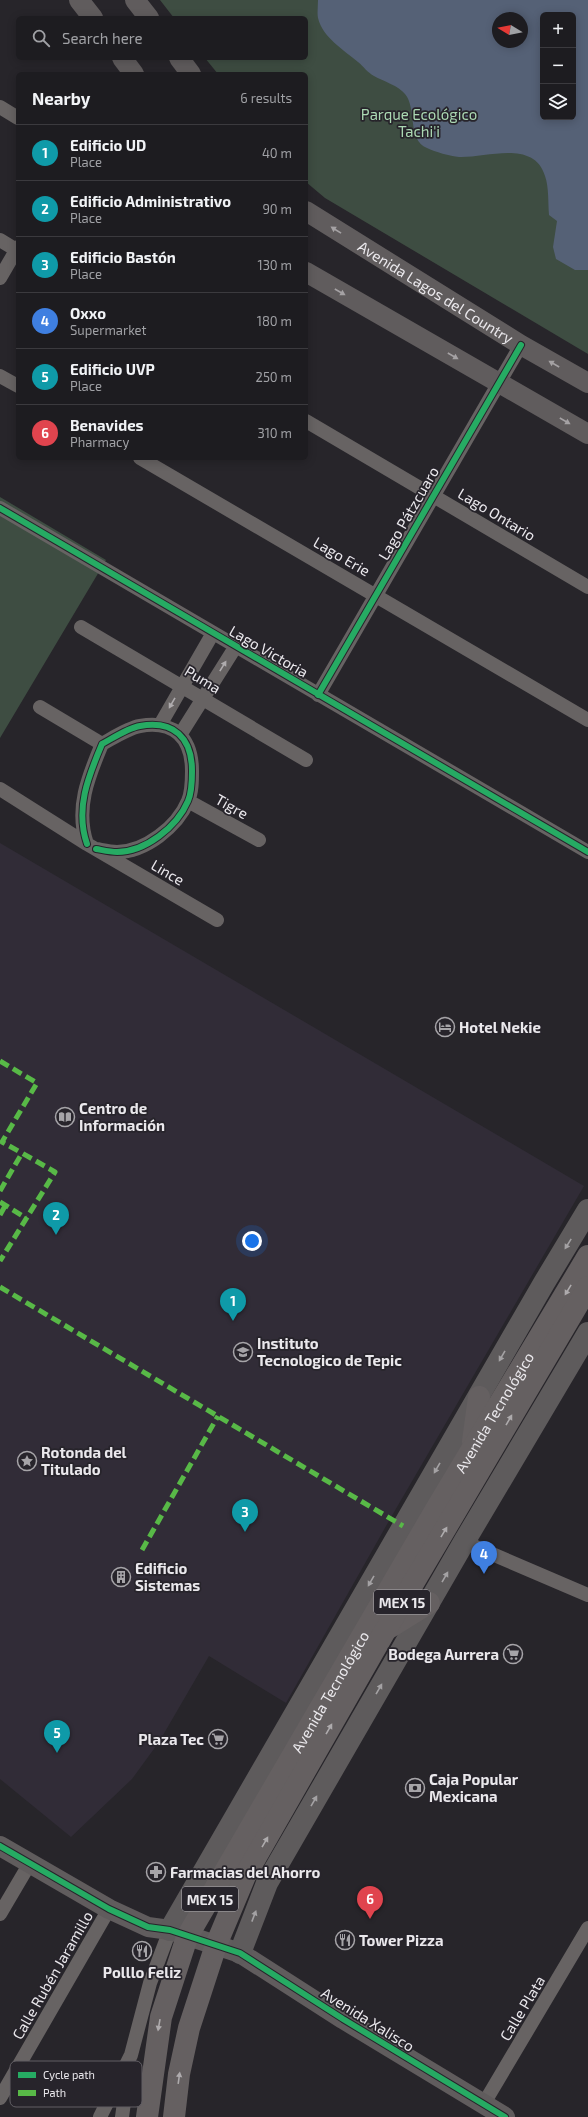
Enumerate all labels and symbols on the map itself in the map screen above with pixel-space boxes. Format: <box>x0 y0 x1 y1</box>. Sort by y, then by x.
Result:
north arrow <box>492 12 528 48</box>
park label: Parque Ecológico Tachi'i <box>361 105 477 140</box>
one-way arrow <box>331 226 341 234</box>
street label: Avenida Lagos del Country <box>355 237 517 347</box>
one-way arrow <box>334 288 346 295</box>
one-way arrow <box>447 353 458 360</box>
one-way arrow <box>548 360 560 367</box>
one-way arrow <box>559 418 571 425</box>
street label: Lago Pátzcuaro <box>374 463 442 563</box>
street label: Lago Ontario <box>455 484 539 544</box>
street label: Lago Erie <box>311 533 373 579</box>
street label: Lago Victoria <box>226 621 312 681</box>
street label: Puma <box>182 661 224 697</box>
one-way arrow <box>219 661 227 671</box>
one-way arrow <box>169 697 176 709</box>
street label: Tigre <box>212 790 252 822</box>
street label: Lince <box>148 855 188 889</box>
hotel icon: Hotel Nekie <box>434 1016 456 1038</box>
place label: Hotel Nekie <box>459 1018 541 1036</box>
place label: Centro de Información <box>79 1099 165 1134</box>
library icon: Centro de Información <box>54 1106 76 1128</box>
pin: 2 <box>43 1202 69 1235</box>
your location <box>242 1231 262 1251</box>
one-way arrow <box>564 1239 572 1249</box>
one-way arrow <box>564 1285 572 1295</box>
pin: 1 <box>220 1288 246 1321</box>
place label: Instituto Tecnologico de Tepic <box>257 1334 402 1369</box>
school or university icon: Instituto Tecnologico de Tepic <box>232 1341 254 1363</box>
street label: Avenida Tecnológico <box>451 1349 537 1476</box>
one-way arrow <box>499 1350 505 1362</box>
one-way arrow <box>506 1414 513 1426</box>
place label: Rotonda del Titulado <box>41 1443 127 1478</box>
place icon: Rotonda del Titulado <box>16 1450 38 1472</box>
one-way arrow <box>433 1462 440 1474</box>
pin: 3 <box>232 1499 258 1532</box>
one-way arrow <box>440 1526 447 1538</box>
pin: 4 <box>471 1541 497 1574</box>
place label: Edificio Sistemas <box>135 1559 200 1594</box>
building icon: Edificio Sistemas <box>110 1566 132 1588</box>
one-way arrow <box>441 1571 448 1583</box>
one-way arrow <box>368 1575 375 1587</box>
road number: MEX 15 <box>374 1590 430 1614</box>
street label: Avenida Tecnológico <box>287 1628 372 1756</box>
supermarket icon: Bodega Aurrera <box>502 1643 524 1665</box>
place label: Bodega Aurrera <box>388 1645 499 1663</box>
one-way arrow <box>376 1683 383 1695</box>
pin: 5 <box>44 1720 70 1753</box>
one-way arrow <box>326 1723 332 1735</box>
supermarket icon: Plaza Tec <box>207 1728 229 1750</box>
place label: Plaza Tec <box>138 1730 204 1748</box>
place label: Caja Popular Mexicana <box>429 1770 519 1805</box>
bank icon: Caja Popular Mexicana <box>404 1777 426 1799</box>
one-way arrow <box>311 1796 318 1807</box>
one-way arrow <box>261 1836 268 1848</box>
pharmacy icon: Farmacias del Ahorro <box>145 1861 167 1883</box>
place label: Farmacias del Ahorro <box>170 1863 321 1881</box>
pin: 6 <box>357 1886 383 1919</box>
road number: MEX 15 <box>182 1887 238 1911</box>
street label: Calle Rubén Jaramillo <box>8 1908 96 2042</box>
one-way arrow <box>251 1910 257 1922</box>
restaurant icon: Tower Pizza <box>334 1929 356 1951</box>
place label: Tower Pizza <box>359 1931 444 1949</box>
restaurant icon: Polllo Feliz <box>131 1940 153 1962</box>
place label: Polllo Feliz <box>103 1963 181 1981</box>
street label: Calle Plata <box>496 1972 548 2044</box>
street label: Avenida Xalisco <box>318 1983 418 2055</box>
one-way arrow <box>156 2019 162 2032</box>
legend <box>10 2061 142 2107</box>
text: Cycle path <box>43 2068 95 2081</box>
one-way arrow <box>176 2072 182 2084</box>
text: Path <box>43 2086 66 2099</box>

